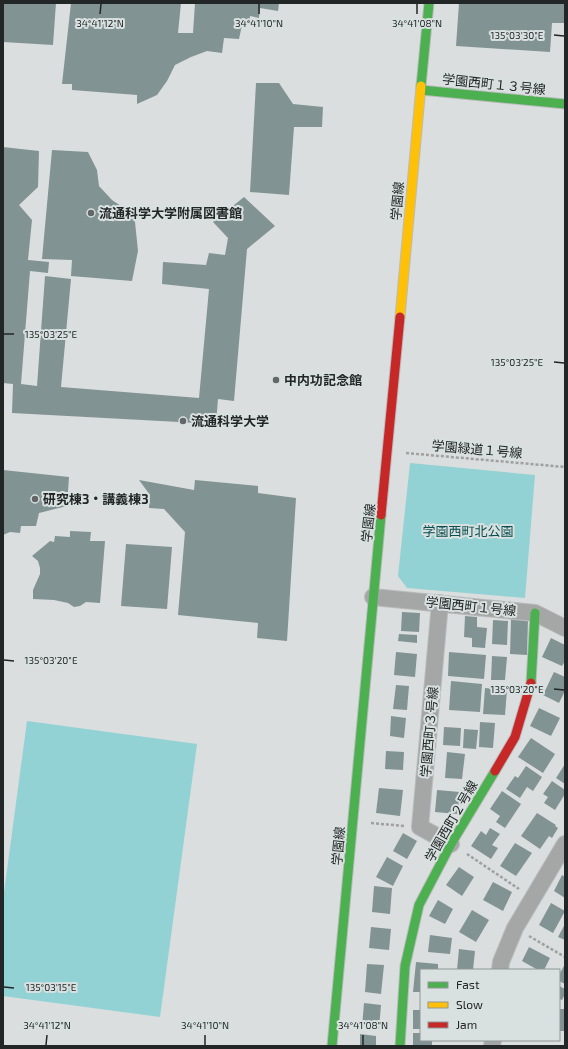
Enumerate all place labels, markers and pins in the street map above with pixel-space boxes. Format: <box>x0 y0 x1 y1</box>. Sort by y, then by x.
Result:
place label: 流通科学大学附属図書館 <box>99 205 242 221</box>
marker: 流通科学大学附属図書館 <box>86 208 96 218</box>
place label: 中内功記念館 <box>284 372 362 388</box>
marker: 中内功記念館 <box>271 375 281 385</box>
place label: 流通科学大学 <box>191 413 269 429</box>
marker: 流通科学大学 <box>178 416 188 426</box>
place label: 研究棟3・講義棟3 <box>43 491 149 507</box>
marker: 研究棟3・講義棟3 <box>30 494 40 504</box>

